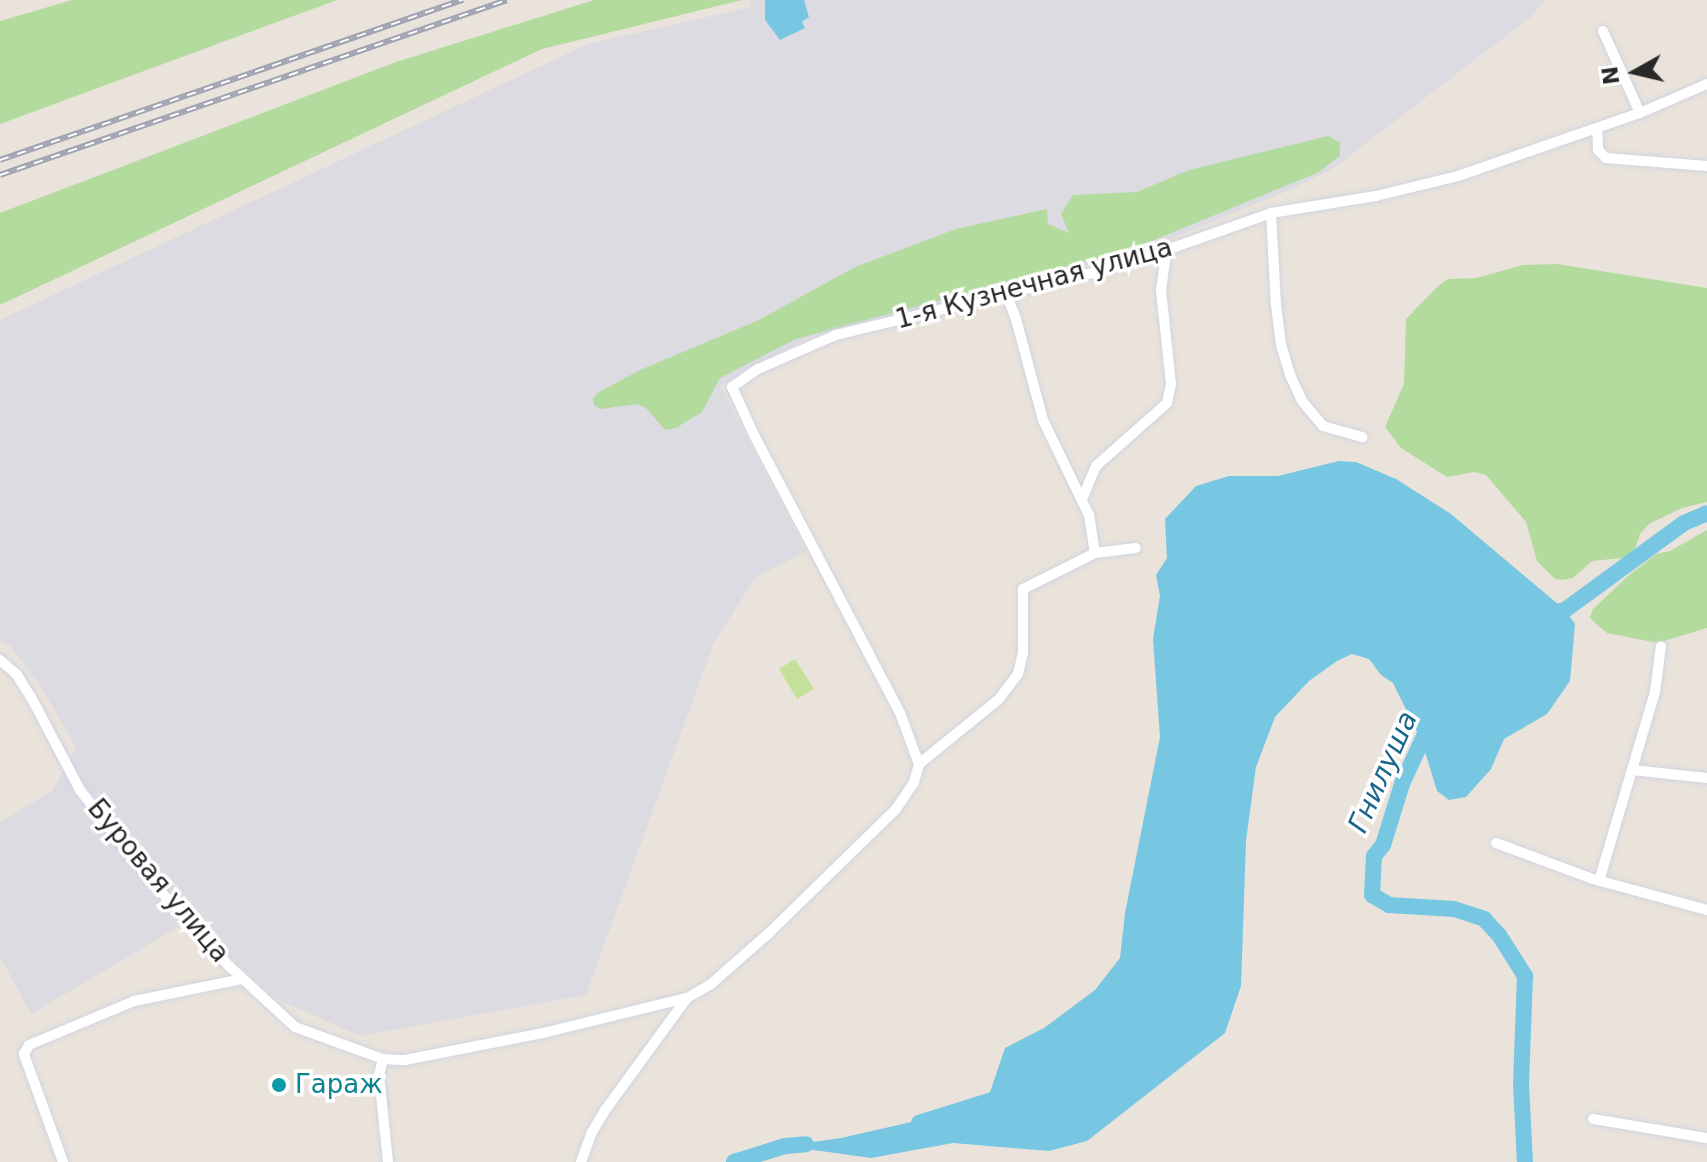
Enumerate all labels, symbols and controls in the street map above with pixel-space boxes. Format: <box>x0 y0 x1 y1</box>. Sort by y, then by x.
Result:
north arrow <box>1595 32 1675 112</box>
text: N <box>1597 65 1624 86</box>
street label: 1-я Кузнечная улица <box>892 232 1176 336</box>
water label: Гнилуша <box>1341 706 1425 838</box>
street label: Буровая улица <box>81 793 235 969</box>
place label: Гараж <box>295 1069 383 1101</box>
marker: Гараж <box>270 1076 288 1094</box>

